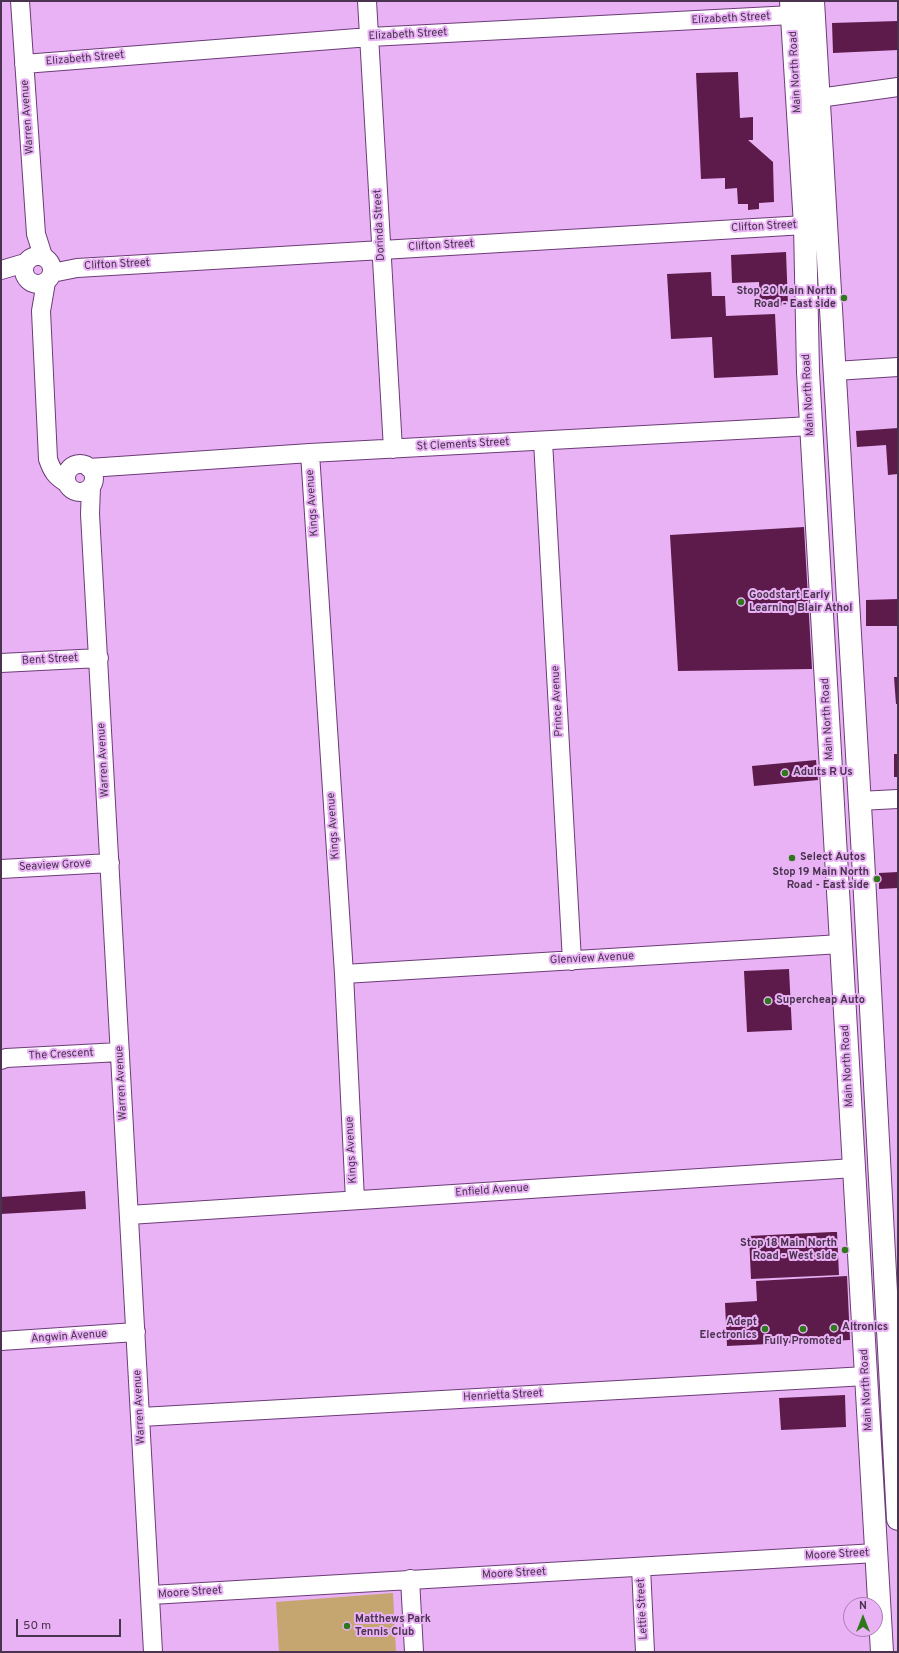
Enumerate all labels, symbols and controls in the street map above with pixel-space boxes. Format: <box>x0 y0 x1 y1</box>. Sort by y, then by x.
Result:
street label: Elizabeth Street <box>691 10 771 28</box>
street label: Elizabeth Street <box>368 26 448 44</box>
street label: Main North Road <box>787 31 805 113</box>
street label: Elizabeth Street <box>45 49 125 69</box>
street label: Warren Avenue <box>19 79 37 155</box>
street label: Dorinda Street <box>372 189 388 261</box>
street label: Clifton Street <box>731 219 797 235</box>
street label: Clifton Street <box>408 238 474 254</box>
street label: Clifton Street <box>84 257 150 273</box>
place label: Stop 20 Main North Road - East side <box>736 285 836 311</box>
marker: Stop 20 Main North Road - East side <box>839 293 849 303</box>
street label: Main North Road <box>800 354 818 436</box>
street label: St Clements Street <box>416 436 510 454</box>
street label: Kings Avenue <box>304 469 322 537</box>
place label: Goodstart Early Learning Blair Athol <box>749 589 852 615</box>
marker: Goodstart Early Learning Blair Athol <box>736 597 746 607</box>
street label: Bent Street <box>21 652 79 668</box>
street label: Prince Avenue <box>550 665 566 737</box>
street label: Main North Road <box>819 678 837 760</box>
street label: Warren Avenue <box>95 722 113 798</box>
place label: Adults R Us <box>793 766 853 780</box>
marker: Adults R Us <box>780 768 790 778</box>
street label: Kings Avenue <box>325 792 343 860</box>
place label: Select Autos <box>800 851 865 865</box>
marker: Select Autos <box>787 853 797 863</box>
street label: Seaview Grove <box>19 858 91 874</box>
place label: Stop 19 Main North Road - East side <box>772 866 869 892</box>
marker: Stop 19 Main North Road - East side <box>872 874 882 884</box>
street label: Glenview Avenue <box>550 950 634 968</box>
place label: Supercheap Auto <box>776 994 865 1008</box>
marker: Supercheap Auto <box>763 996 773 1006</box>
street label: Main North Road <box>839 1025 857 1107</box>
street label: Warren Avenue <box>113 1045 131 1121</box>
street label: The Crescent <box>28 1047 94 1063</box>
street label: Kings Avenue <box>344 1116 360 1184</box>
street label: Enfield Avenue <box>455 1182 529 1200</box>
place label: Stop 18 Main North Road - West side <box>740 1237 837 1263</box>
marker: Stop 18 Main North Road - West side <box>840 1245 850 1255</box>
place label: Adept Electronics <box>700 1316 757 1342</box>
place label: Altronics <box>842 1321 888 1335</box>
marker: Altronics <box>829 1323 839 1333</box>
marker: Adept Electronics <box>760 1324 770 1334</box>
marker: Fully Promoted <box>798 1324 808 1334</box>
street label: Angwin Avenue <box>31 1328 107 1346</box>
place label: Fully Promoted <box>764 1335 842 1349</box>
street label: Main North Road <box>858 1349 876 1431</box>
street label: Warren Avenue <box>131 1369 149 1445</box>
street label: Henrietta Street <box>463 1387 543 1405</box>
street label: Moore Street <box>805 1547 869 1563</box>
street label: Moore Street <box>482 1566 546 1582</box>
street label: Lettie Street <box>635 1578 651 1640</box>
street label: Moore Street <box>158 1584 222 1602</box>
north arrow <box>843 1597 883 1637</box>
text: N <box>859 1599 867 1613</box>
scale bar <box>18 1611 123 1637</box>
place label: Matthews Park Tennis Club <box>355 1613 431 1639</box>
text: 50 m <box>23 1618 51 1634</box>
marker: Matthews Park Tennis Club <box>342 1621 352 1631</box>

